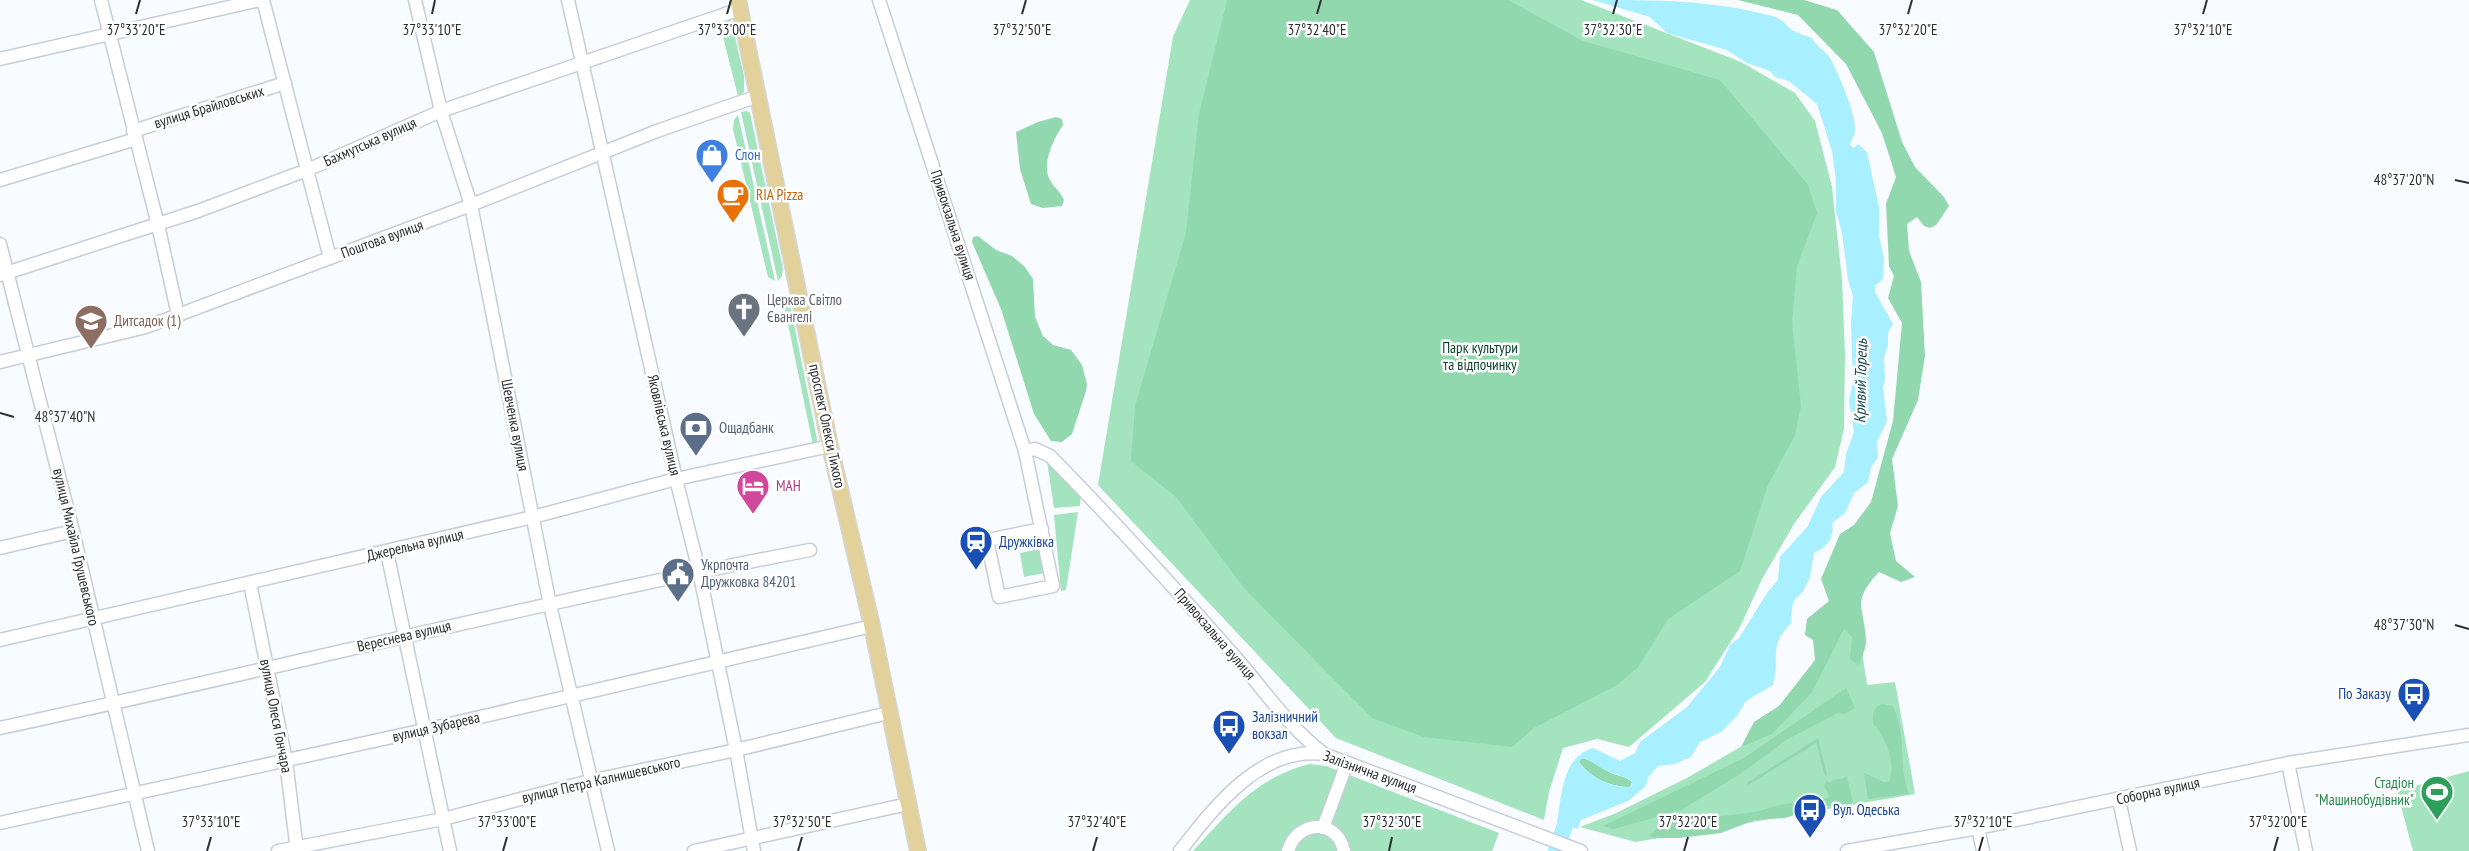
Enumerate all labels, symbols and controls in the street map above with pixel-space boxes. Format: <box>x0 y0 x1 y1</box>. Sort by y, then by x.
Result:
text: 37°33'20"E <box>106 20 166 39</box>
text: 37°33'10"E <box>402 20 462 39</box>
text: 37°33'00"E <box>697 20 757 39</box>
text: 37°32'50"E <box>992 20 1052 39</box>
text: 37°32'40"E <box>1287 20 1347 39</box>
text: 37°32'30"E <box>1583 20 1643 39</box>
text: 37°32'20"E <box>1878 20 1938 39</box>
text: 37°32'10"E <box>2173 20 2233 39</box>
street label: вулиця Брайловських <box>152 81 266 132</box>
street label: Бахмутська вулиця <box>320 113 419 170</box>
shop icon: Слон <box>694 137 730 184</box>
place label: Слон <box>735 145 760 164</box>
street label: Привокзальна вулиця <box>927 167 980 282</box>
text: 48°37'20"N <box>2374 170 2434 189</box>
cafe icon: RIA Pizza <box>715 177 751 224</box>
place label: RIA Pizza <box>756 185 803 204</box>
street label: Поштова вулиця <box>338 215 426 262</box>
place label: Церква Світло Євангелі <box>767 290 842 326</box>
church icon: Церква Світло Євангелі <box>726 291 762 338</box>
school or university icon: Дитсадок (1) <box>73 303 109 350</box>
place label: Дитсадок (1) <box>114 311 181 330</box>
park label: Парк культури та відпочинку <box>1442 338 1518 374</box>
water label: Кривий Торець <box>1849 338 1871 423</box>
street label: проспект Олекси Тихого <box>805 362 850 490</box>
street label: Яковлівська вулиця <box>644 373 685 477</box>
street label: Шевченка вулиця <box>497 377 534 473</box>
text: 48°37'40"N <box>35 407 95 426</box>
bank icon: Ощадбанк <box>678 410 714 457</box>
place label: Ощадбанк <box>719 418 774 437</box>
street label: вулиця Михайла Грушевського <box>49 466 104 627</box>
hotel icon: МАН <box>735 468 771 515</box>
place label: МАН <box>776 476 801 495</box>
street label: Джерельна вулиця <box>365 524 465 565</box>
station icon: Дружківка <box>958 524 994 571</box>
place label: Дружківка <box>999 532 1054 551</box>
place label: Укрпочта Дружковка 84201 <box>701 555 796 591</box>
public building icon: Укрпочта Дружковка 84201 <box>660 556 696 603</box>
street label: Привокзальна вулиця <box>1171 584 1260 683</box>
street label: Вереснева вулиця <box>355 615 453 656</box>
text: 48°37'30"N <box>2374 615 2434 634</box>
street label: вулиця Олеся Гончара <box>256 657 297 774</box>
bus stop icon: По Заказу <box>2396 676 2432 723</box>
place label: По Заказу <box>2338 684 2391 703</box>
street label: вулиця Зубарева <box>390 707 481 746</box>
place label: Залізничний вокзал <box>1252 707 1318 743</box>
bus stop icon: Залізничний вокзал <box>1211 708 1247 755</box>
street label: Залізнична вулиця <box>1321 746 1420 797</box>
street label: вулиця Петра Калнишевського <box>520 752 682 807</box>
street label: Соборна вулиця <box>2114 772 2201 809</box>
place label: Стадіон "Машинобудівник" <box>2315 773 2414 809</box>
sports icon: Стадіон "Машинобудівник" <box>2419 774 2455 821</box>
bus stop icon: Вул. Одеська <box>1792 792 1828 839</box>
place label: Вул. Одеська <box>1833 800 1900 819</box>
text: 37°33'10"E <box>181 812 241 831</box>
text: 37°33'00"E <box>477 812 537 831</box>
text: 37°32'50"E <box>772 812 832 831</box>
text: 37°32'40"E <box>1067 812 1127 831</box>
text: 37°32'30"E <box>1362 812 1422 831</box>
text: 37°32'20"E <box>1658 812 1718 831</box>
text: 37°32'10"E <box>1953 812 2013 831</box>
text: 37°32'00"E <box>2248 812 2308 831</box>

